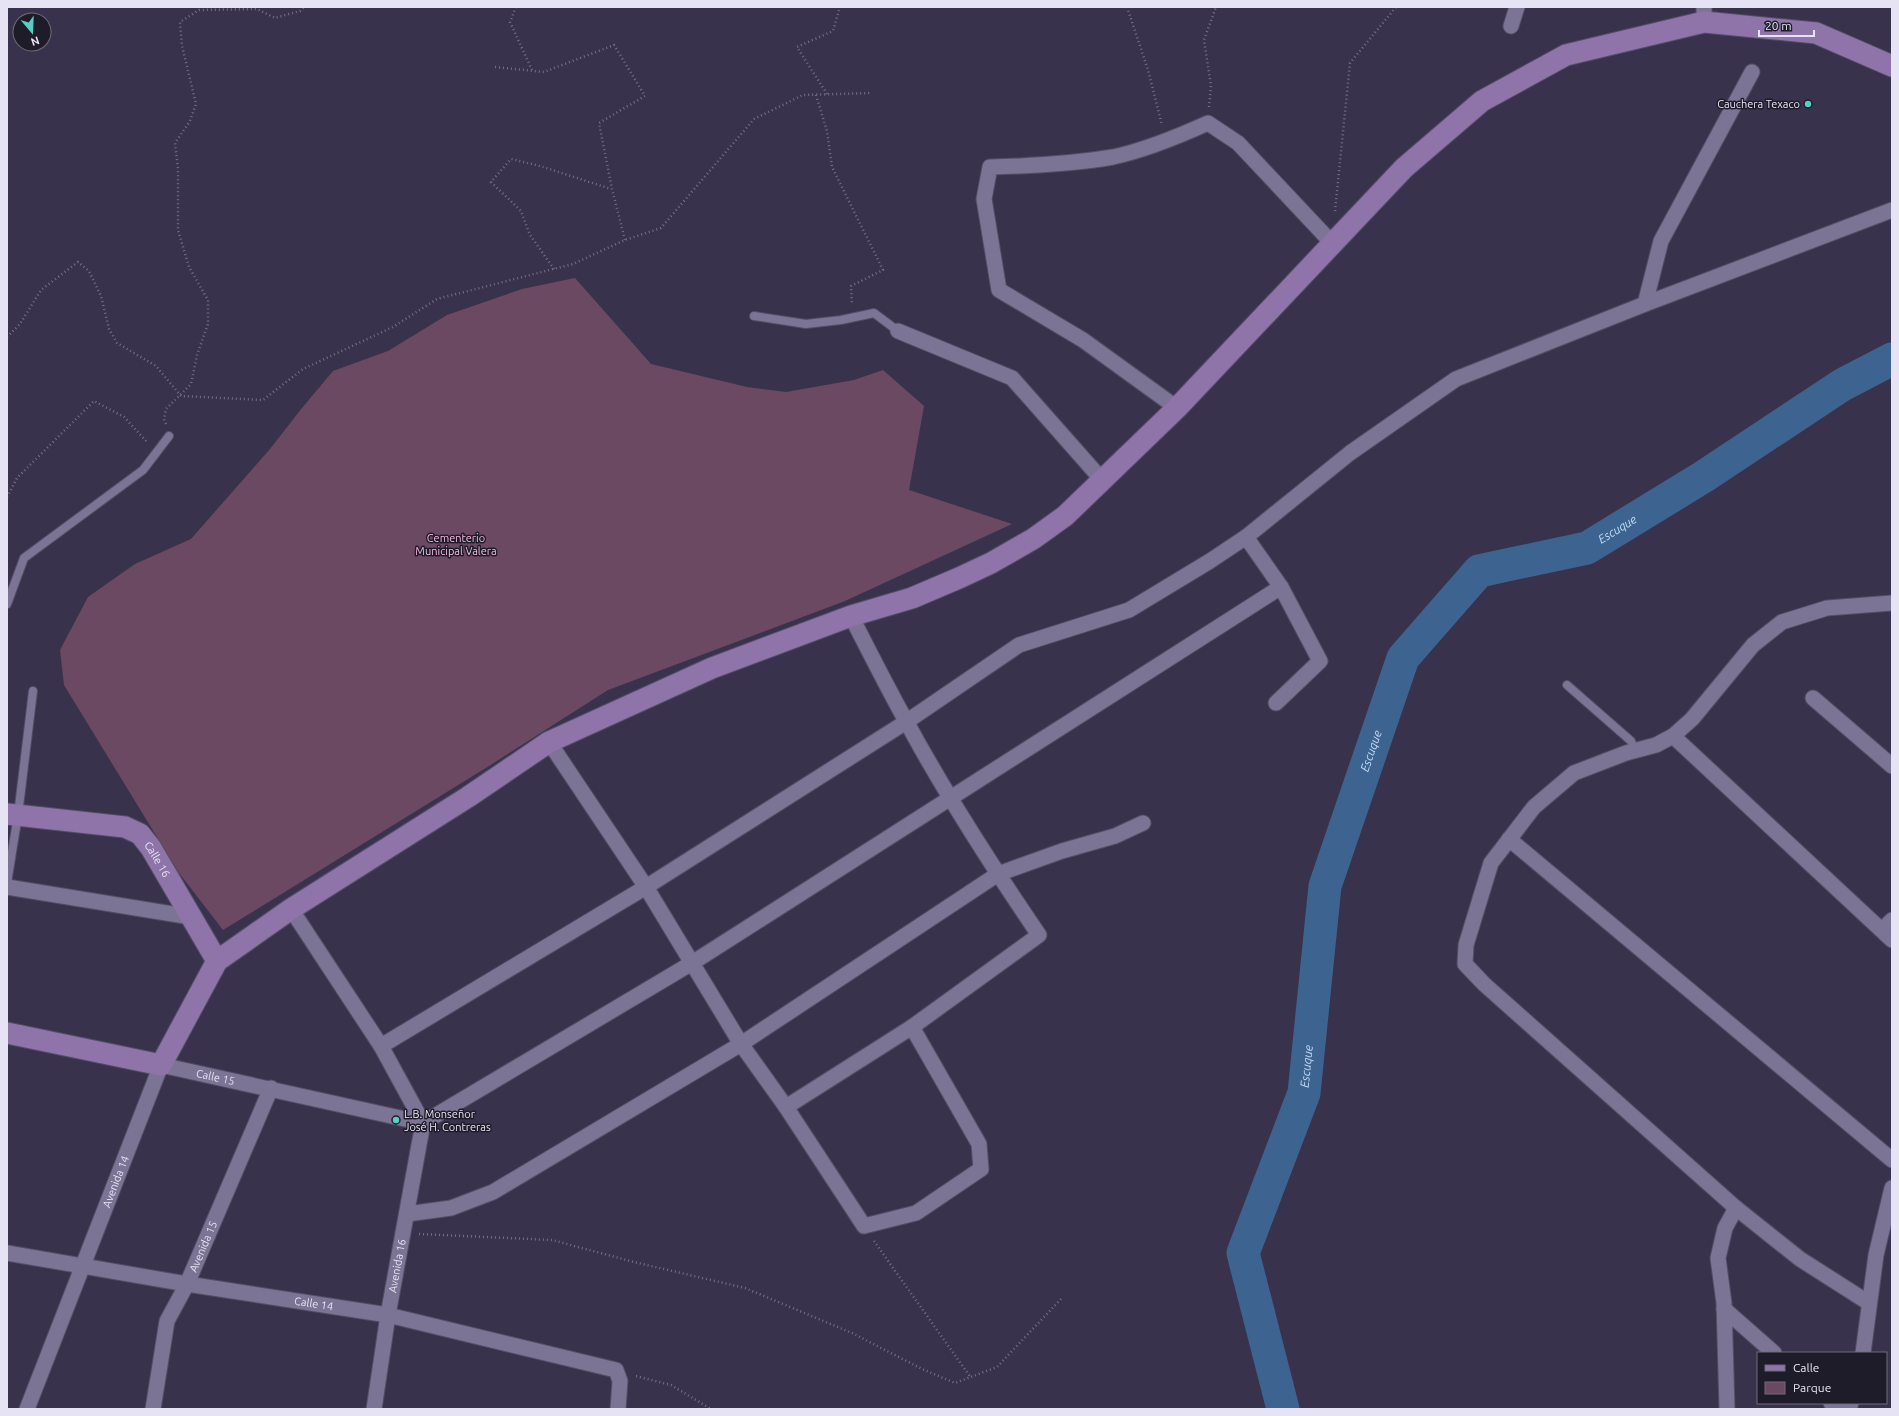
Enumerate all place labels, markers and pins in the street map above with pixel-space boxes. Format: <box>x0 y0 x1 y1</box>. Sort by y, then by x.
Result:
place label: Cauchera Texaco <box>1717 98 1800 110</box>
marker: Cauchera Texaco <box>1803 99 1813 109</box>
place label: L.B. Monseñor José H. Contreras <box>404 1108 491 1133</box>
marker: L.B. Monseñor José H. Contreras <box>391 1115 401 1125</box>

